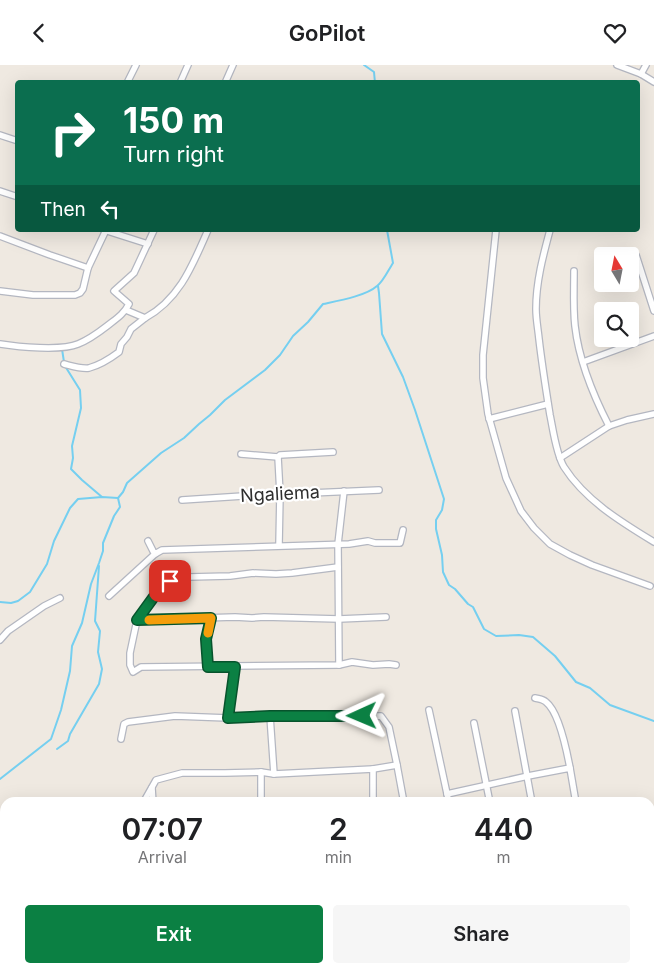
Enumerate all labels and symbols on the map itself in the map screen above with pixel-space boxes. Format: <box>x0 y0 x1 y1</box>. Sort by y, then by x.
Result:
north arrow <box>594 247 639 293</box>
street label: Ngaliema <box>240 481 320 506</box>
pin <box>149 560 191 602</box>
position arrow <box>335 689 387 741</box>

